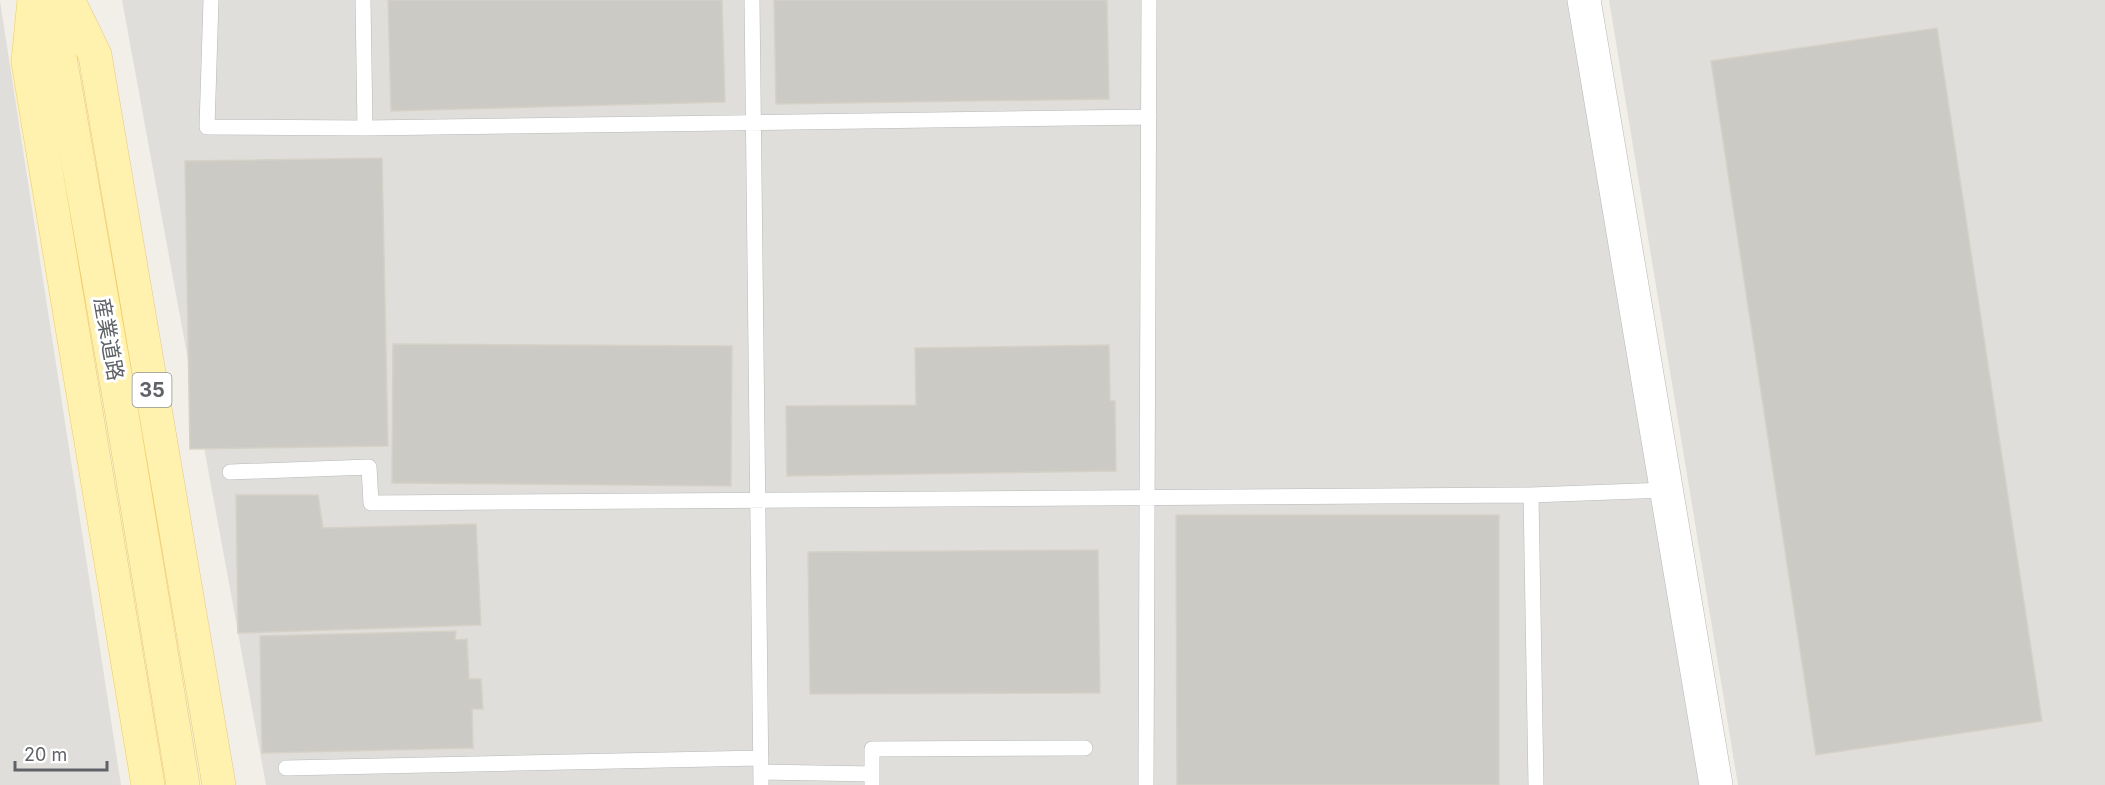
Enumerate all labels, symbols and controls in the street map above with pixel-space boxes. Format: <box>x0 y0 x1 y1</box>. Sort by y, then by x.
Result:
street label: 産業道路 <box>89 295 129 383</box>
road number: 35 <box>132 373 172 407</box>
scale bar <box>15 734 106 772</box>
text: 20 m <box>24 744 67 765</box>

